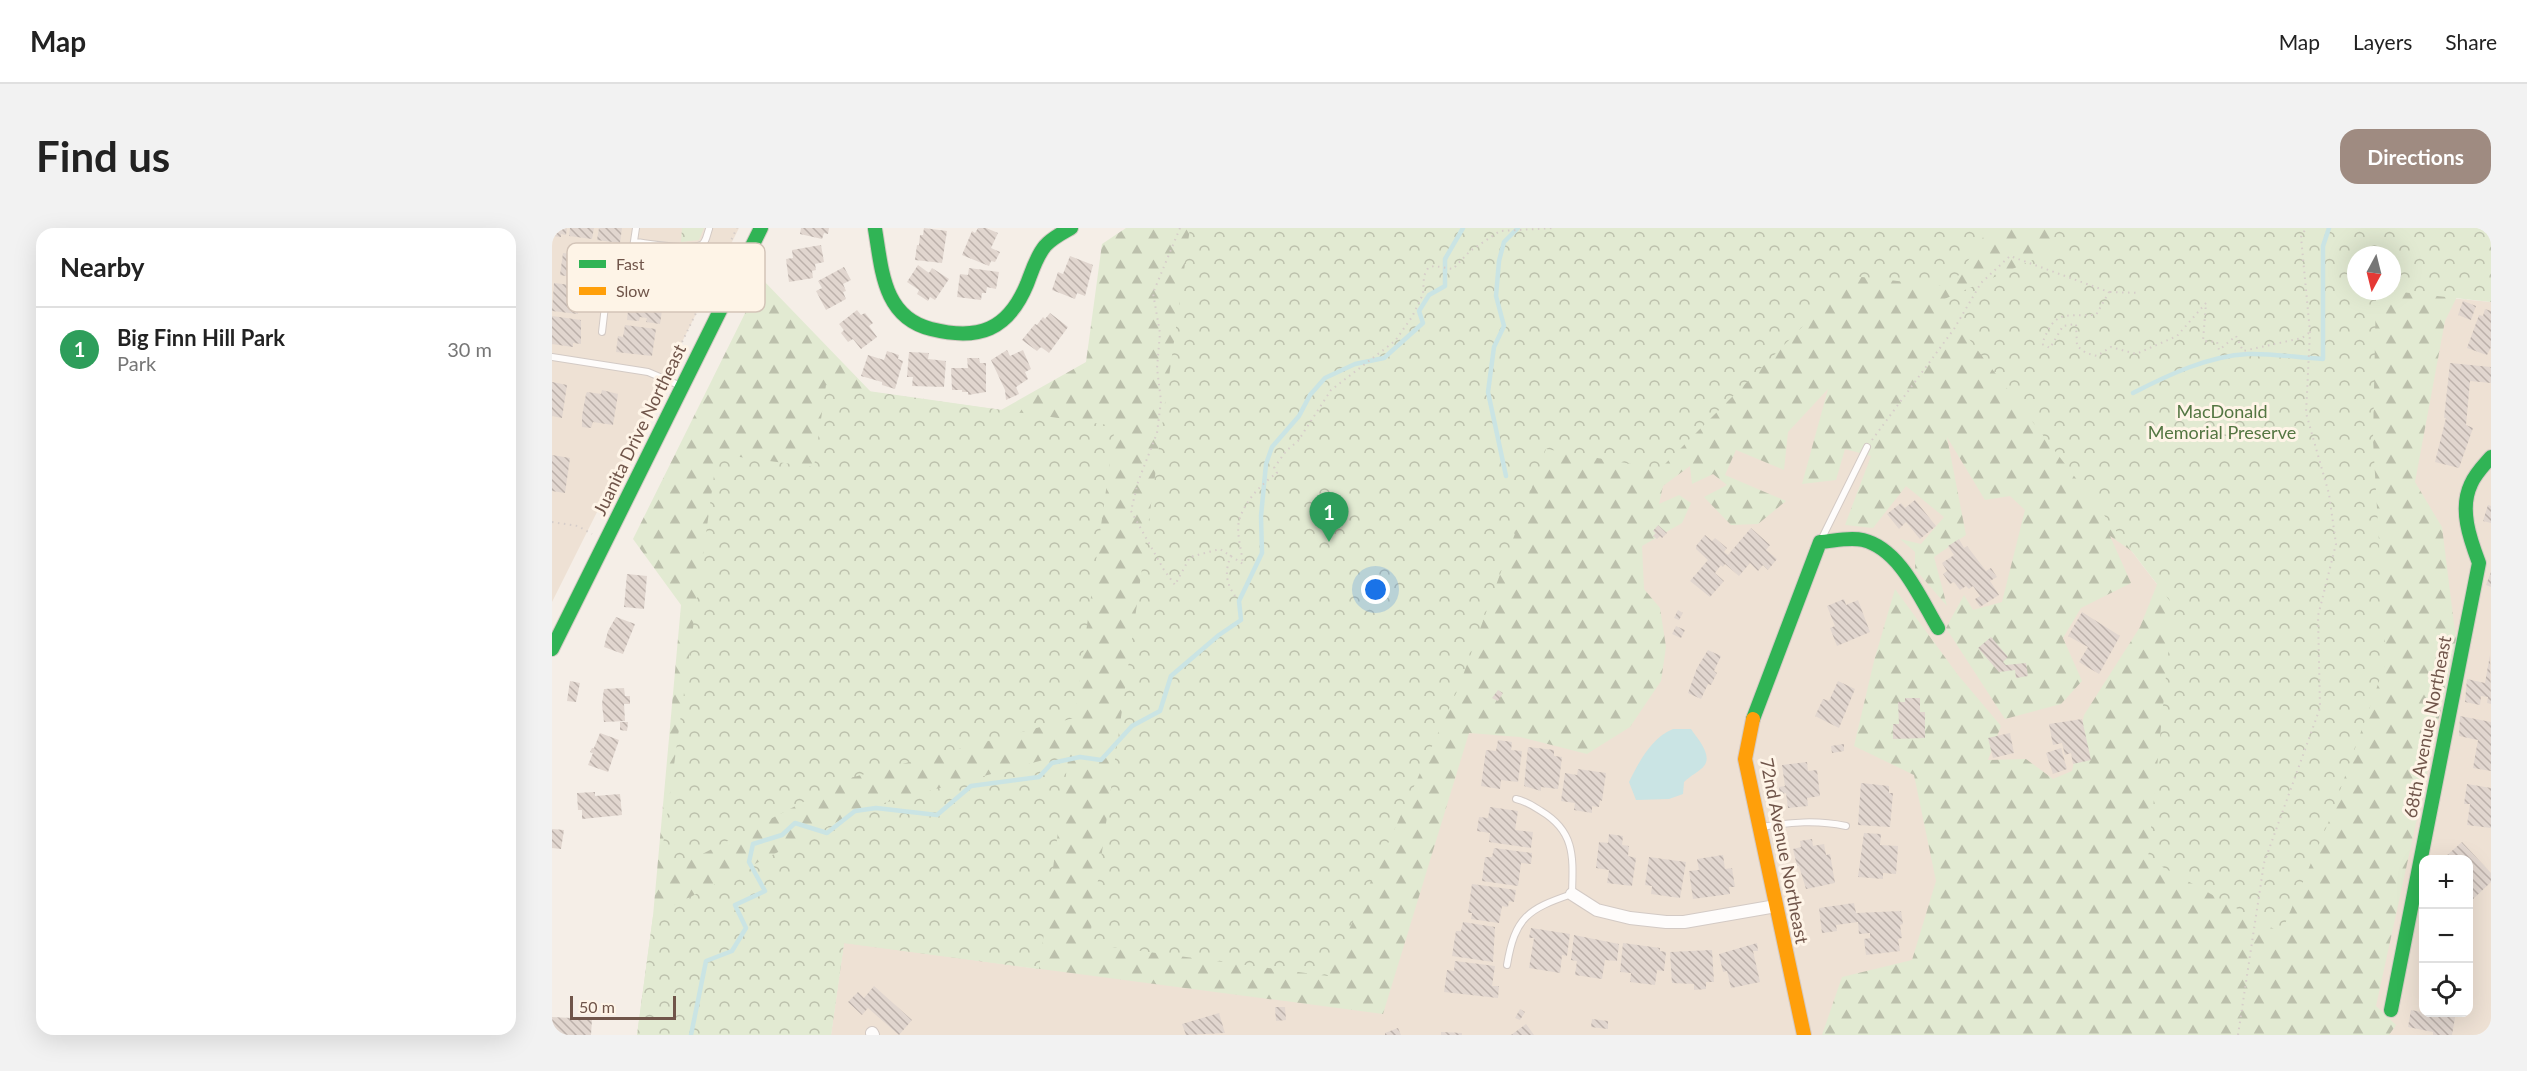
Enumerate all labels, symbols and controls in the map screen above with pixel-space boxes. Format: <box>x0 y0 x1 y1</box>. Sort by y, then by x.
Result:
text: Map <box>30 24 86 58</box>
text: Map <box>2279 29 2320 54</box>
text: Layers <box>2353 29 2412 54</box>
text: Share <box>2445 29 2497 54</box>
button: Directions <box>2340 129 2491 184</box>
text: Find us <box>36 131 170 181</box>
legend <box>567 243 765 312</box>
north arrow <box>2347 246 2401 300</box>
text: Nearby <box>60 251 145 283</box>
text: Fast <box>616 254 645 273</box>
text: Slow <box>616 281 650 300</box>
text: Big Finn Hill Park <box>117 324 285 351</box>
text: 1 <box>74 337 85 361</box>
text: 30 m <box>447 337 492 361</box>
street label: Juanita Drive Northeast <box>588 340 690 519</box>
text: Park <box>117 351 156 375</box>
park label: MacDonald Memorial Preserve <box>2148 400 2296 443</box>
pin: 1 <box>1310 492 1348 542</box>
your location <box>1361 575 1390 604</box>
street label: 68th Avenue Northeast <box>2399 633 2456 820</box>
street label: 72nd Avenue Northeast <box>1756 756 1814 946</box>
map controls <box>2419 855 2473 1017</box>
button: + <box>2419 855 2473 909</box>
button: − <box>2419 909 2473 963</box>
button: locate <box>2419 963 2473 1017</box>
scale bar <box>570 993 676 1020</box>
text: 50 m <box>579 997 615 1016</box>

